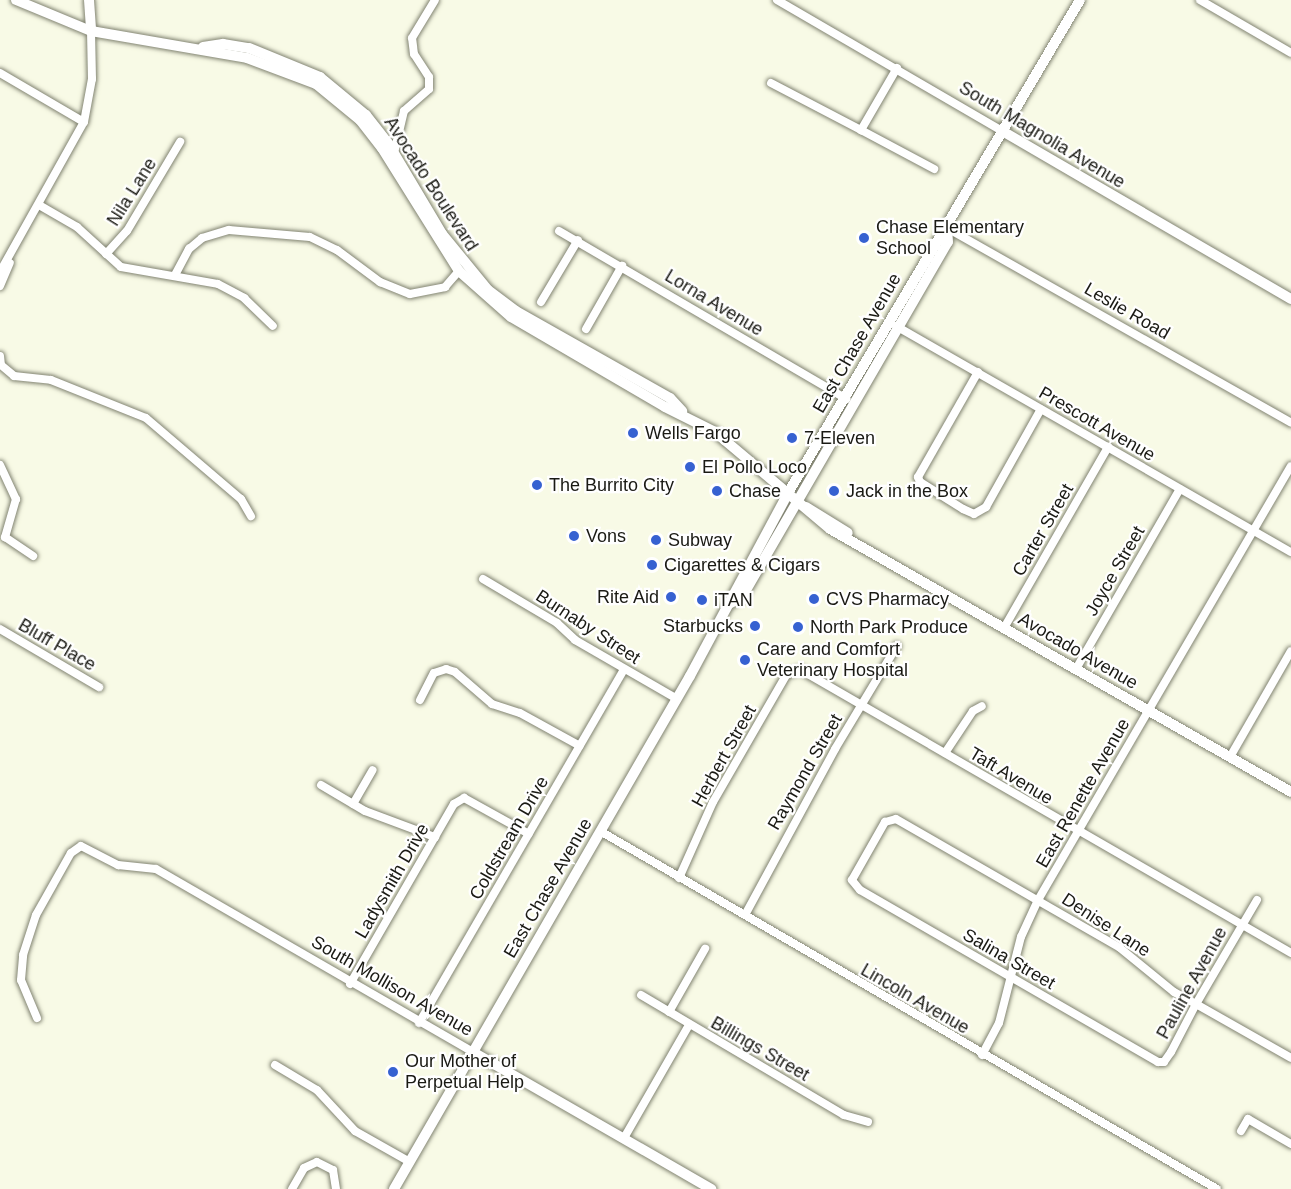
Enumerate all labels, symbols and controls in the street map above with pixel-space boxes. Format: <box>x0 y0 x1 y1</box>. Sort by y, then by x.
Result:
street label: South Magnolia Avenue <box>955 77 1129 193</box>
street label: Avocado Boulevard <box>380 113 482 255</box>
street label: Nila Lane <box>103 154 161 230</box>
place label: Chase Elementary School <box>876 217 1024 260</box>
marker: Chase Elementary School <box>857 231 871 245</box>
street label: Lorna Avenue <box>661 265 767 341</box>
street label: East Chase Avenue <box>808 269 906 417</box>
street label: Leslie Road <box>1080 278 1174 344</box>
street label: Prescott Avenue <box>1035 382 1159 466</box>
place label: Wells Fargo <box>645 422 741 444</box>
marker: Wells Fargo <box>626 426 640 440</box>
place label: 7-Eleven <box>804 427 875 449</box>
marker: 7-Eleven <box>785 431 799 445</box>
place label: El Pollo Loco <box>702 456 807 478</box>
marker: El Pollo Loco <box>683 460 697 474</box>
place label: The Burrito City <box>549 474 674 496</box>
marker: The Burrito City <box>530 478 544 492</box>
place label: Chase <box>729 480 781 502</box>
place label: Jack in the Box <box>846 480 968 502</box>
street label: Carter Street <box>1008 480 1078 580</box>
marker: Chase <box>710 484 724 498</box>
marker: Jack in the Box <box>827 484 841 498</box>
street label: Joyce Street <box>1081 522 1149 620</box>
place label: Vons <box>586 525 626 547</box>
marker: Vons <box>567 529 581 543</box>
place label: Subway <box>668 529 732 551</box>
marker: Subway <box>649 533 663 547</box>
place label: Cigarettes & Cigars <box>664 554 820 576</box>
marker: Cigarettes & Cigars <box>645 558 659 572</box>
street label: Burnaby Street <box>532 585 644 669</box>
place label: Rite Aid <box>596 586 659 608</box>
place label: CVS Pharmacy <box>826 588 949 610</box>
place label: iTAN <box>714 589 753 611</box>
marker: Rite Aid <box>664 590 678 604</box>
marker: CVS Pharmacy <box>807 592 821 606</box>
marker: iTAN <box>695 593 709 607</box>
street label: Avocado Avenue <box>1014 608 1142 694</box>
street label: Bluff Place <box>14 614 100 676</box>
place label: Starbucks <box>663 615 743 637</box>
place label: North Park Produce <box>810 616 968 638</box>
marker: Starbucks <box>748 619 762 633</box>
marker: North Park Produce <box>791 620 805 634</box>
place label: Care and Comfort Veterinary Hospital <box>757 639 908 682</box>
marker: Care and Comfort Veterinary Hospital <box>738 653 752 667</box>
street label: Herbert Street <box>687 701 761 811</box>
street label: Raymond Street <box>763 710 847 834</box>
street label: East Renette Avenue <box>1031 714 1135 872</box>
street label: Taft Avenue <box>965 742 1057 810</box>
street label: Coldstream Drive <box>465 772 553 904</box>
street label: East Chase Avenue <box>499 814 597 962</box>
street label: Ladysmith Drive <box>350 820 434 942</box>
street label: Denise Lane <box>1058 888 1154 962</box>
street label: Pauline Avenue <box>1152 923 1232 1043</box>
street label: Salina Street <box>959 924 1059 994</box>
street label: South Mollison Avenue <box>307 931 477 1041</box>
street label: Lincoln Avenue <box>856 959 974 1039</box>
street label: Billings Street <box>707 1012 813 1086</box>
place label: Our Mother of Perpetual Help <box>405 1051 524 1094</box>
marker: Our Mother of Perpetual Help <box>386 1065 400 1079</box>

